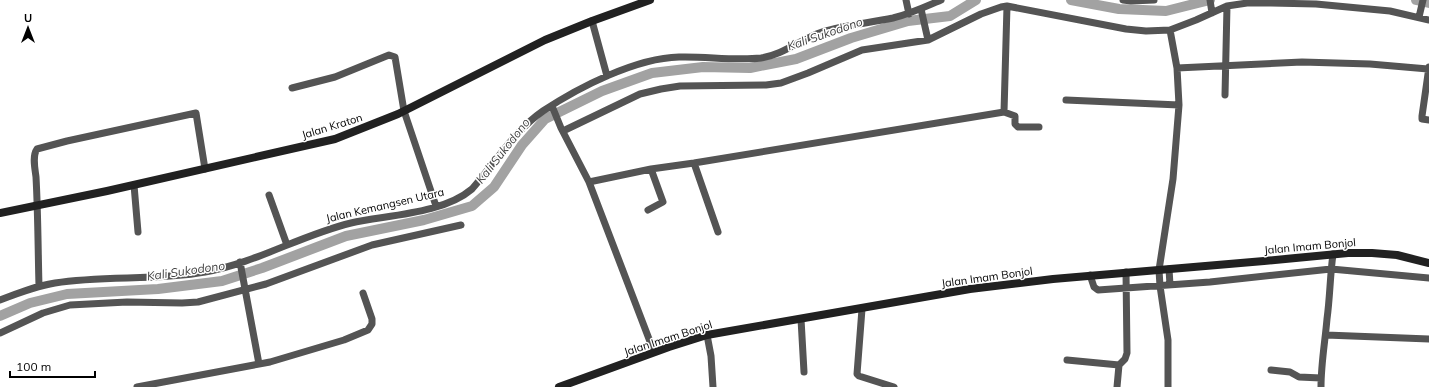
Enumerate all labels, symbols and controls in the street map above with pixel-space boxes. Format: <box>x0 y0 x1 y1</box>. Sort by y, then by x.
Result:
north arrow <box>8 8 48 48</box>
text: U <box>24 11 32 25</box>
water label: Kali Sukodono <box>785 14 865 53</box>
street label: Jalan Kraton <box>300 110 364 142</box>
water label: Kali Sukodono <box>472 115 533 186</box>
street label: Jalan Kemangsen Utara <box>325 185 445 225</box>
street label: Jalan Imam Bonjol <box>1264 235 1356 257</box>
water label: Kali Sukodono <box>146 258 226 283</box>
street label: Jalan Imam Bonjol <box>940 264 1034 290</box>
street label: Jalan Imam Bonjol <box>622 317 714 359</box>
scale bar <box>10 353 95 379</box>
text: 100 m <box>16 359 51 374</box>

